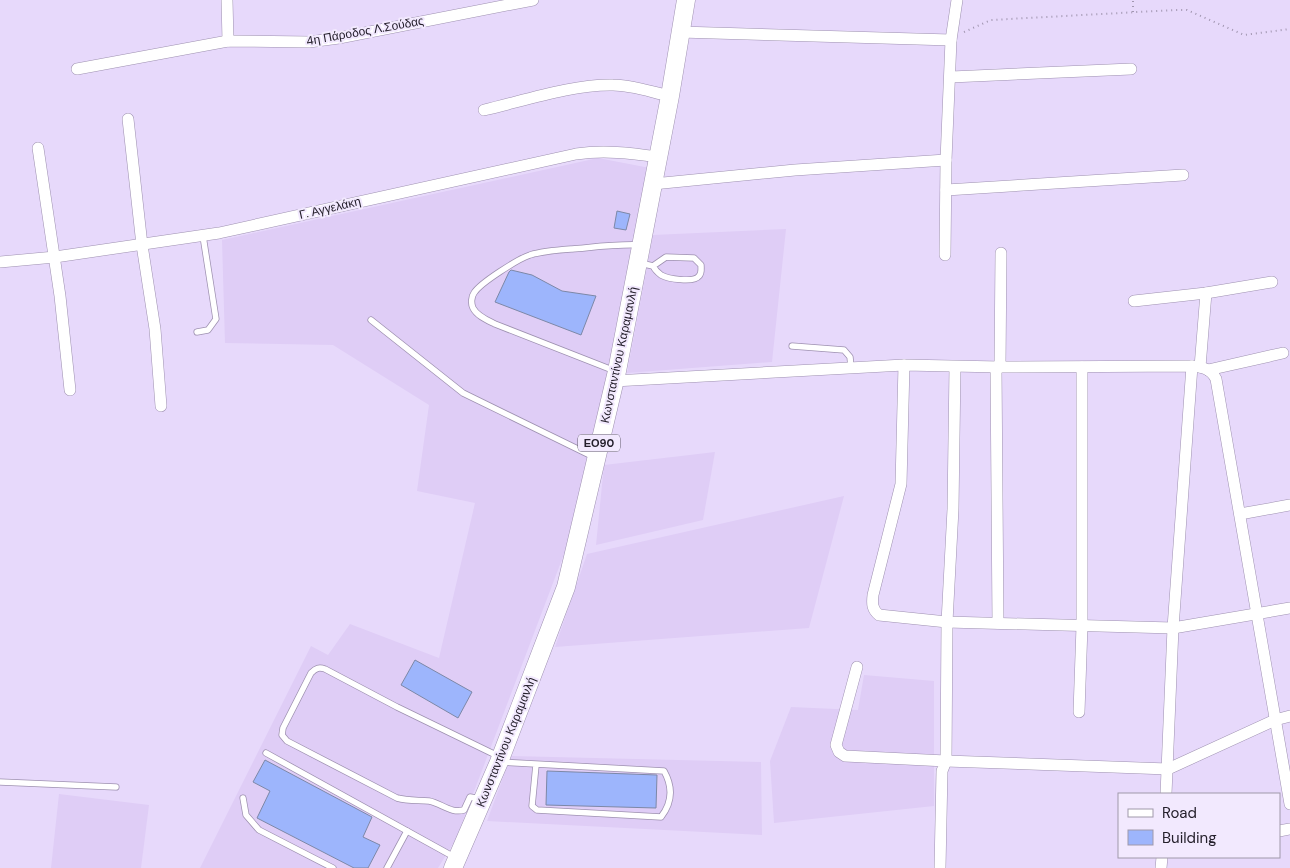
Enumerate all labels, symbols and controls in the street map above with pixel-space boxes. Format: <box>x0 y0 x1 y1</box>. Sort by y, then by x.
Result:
street label: 4η Πάροδος Λ.Σούδας <box>305 13 425 49</box>
street label: Γ. Αγγελάκη <box>298 193 362 223</box>
street label: Κωνσταντίνου Καραμανλή <box>597 285 641 425</box>
road number: ΕΟ90 <box>578 434 620 452</box>
street label: Κωνσταντίνου Καραμανλή <box>473 675 539 809</box>
legend <box>1118 793 1280 858</box>
text: Road <box>1162 803 1197 823</box>
text: Building <box>1162 828 1217 848</box>

